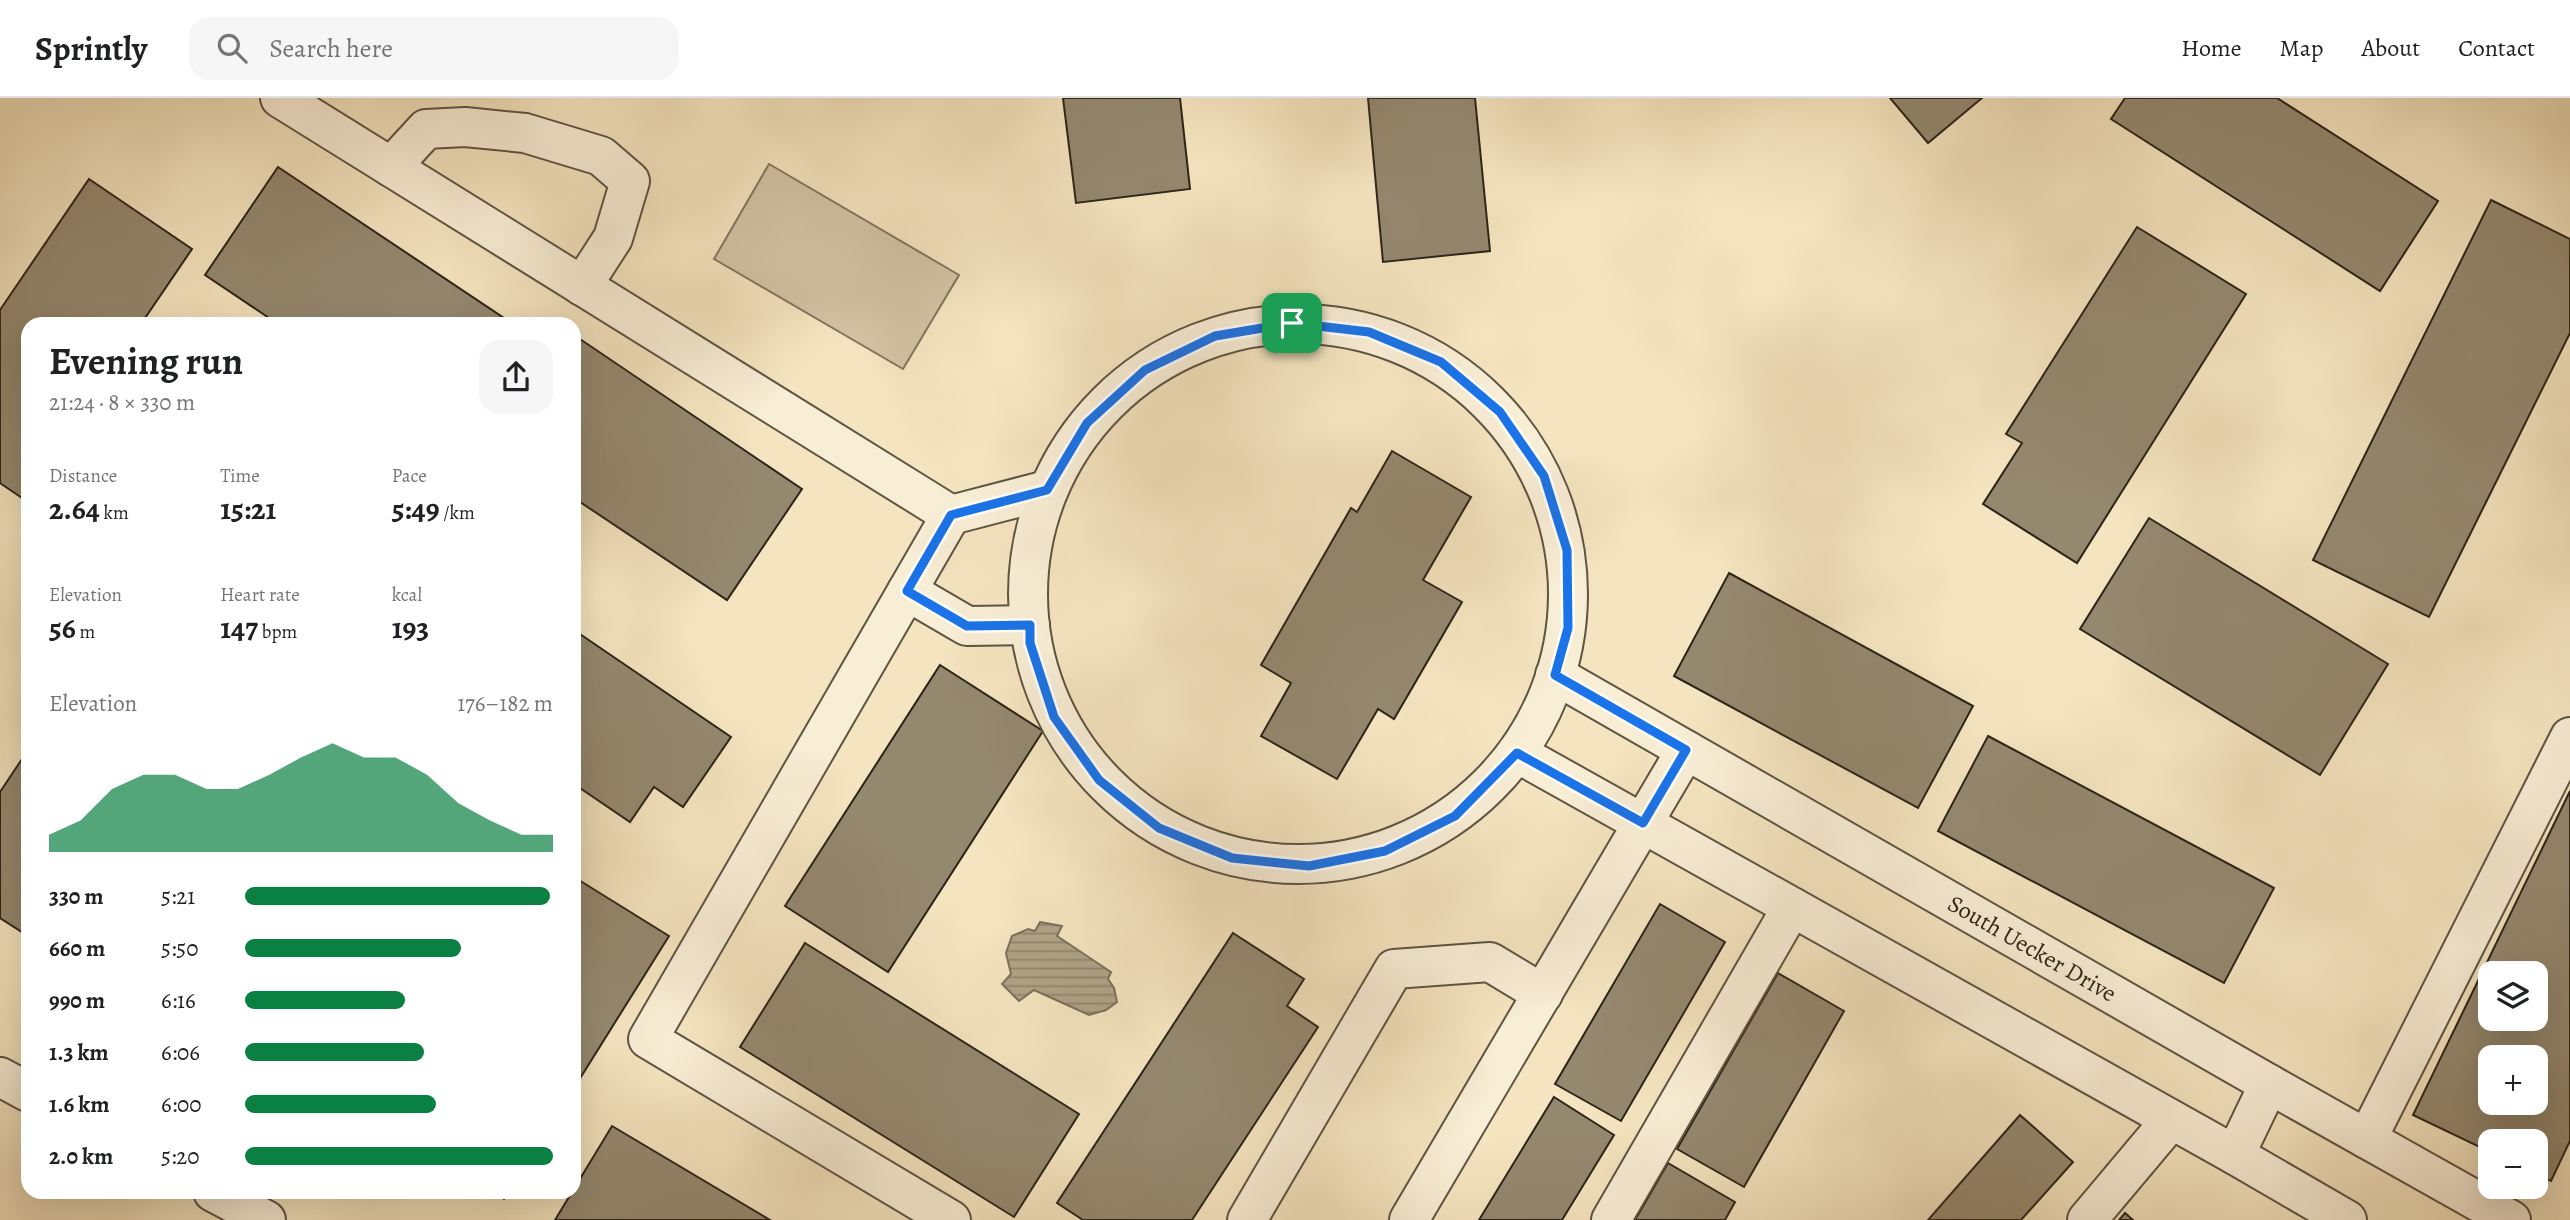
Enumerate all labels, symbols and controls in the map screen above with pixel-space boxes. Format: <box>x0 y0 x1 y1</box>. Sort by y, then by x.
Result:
search box <box>189 17 679 80</box>
text: Sprintly <box>35 26 147 71</box>
icon: search <box>213 29 251 67</box>
text: Search here <box>269 31 393 66</box>
text: Home <box>2181 32 2242 64</box>
text: Map <box>2280 32 2324 64</box>
text: About <box>2362 32 2420 64</box>
text: Contact <box>2458 32 2535 64</box>
pin <box>1262 293 1322 353</box>
icon: arrive <box>1273 304 1311 342</box>
text: Evening run <box>49 335 243 387</box>
button: share <box>479 340 553 414</box>
text: 21:24 · 8 × 330 m <box>49 387 195 418</box>
text: Distance <box>49 463 117 489</box>
text: Time <box>220 463 260 489</box>
text: Pace <box>392 463 427 489</box>
text: 2.64 <box>49 489 100 529</box>
text: 15:21 <box>220 489 276 529</box>
text: 5:49 <box>392 489 440 529</box>
text: km <box>100 500 129 526</box>
text: /km <box>440 500 475 526</box>
text: Elevation <box>49 582 122 608</box>
text: Heart rate <box>220 582 300 608</box>
text: kcal <box>392 582 422 608</box>
text: 56 <box>49 608 76 648</box>
text: 147 <box>220 608 258 648</box>
text: 193 <box>392 608 429 648</box>
text: m <box>76 619 95 645</box>
text: bpm <box>258 619 297 645</box>
text: Elevation <box>49 688 137 719</box>
text: 176–182 m <box>457 688 553 719</box>
text: 330 m <box>49 881 104 912</box>
text: 5:21 <box>161 881 195 912</box>
street label: South Uecker Drive <box>1942 887 2122 1009</box>
text: 660 m <box>49 933 105 964</box>
text: 5:50 <box>161 933 199 964</box>
map controls <box>2478 961 2548 1199</box>
button: layers <box>2478 961 2548 1031</box>
text: 990 m <box>49 985 105 1016</box>
text: 6:16 <box>161 985 196 1016</box>
text: 1.3 km <box>49 1037 109 1068</box>
text: 6:06 <box>161 1037 200 1068</box>
button: + <box>2478 1045 2548 1115</box>
text: 1.6 km <box>49 1089 109 1120</box>
text: 6:00 <box>161 1089 202 1120</box>
button: − <box>2478 1129 2548 1199</box>
text: 2.0 km <box>49 1141 113 1172</box>
text: 5:20 <box>161 1141 200 1172</box>

